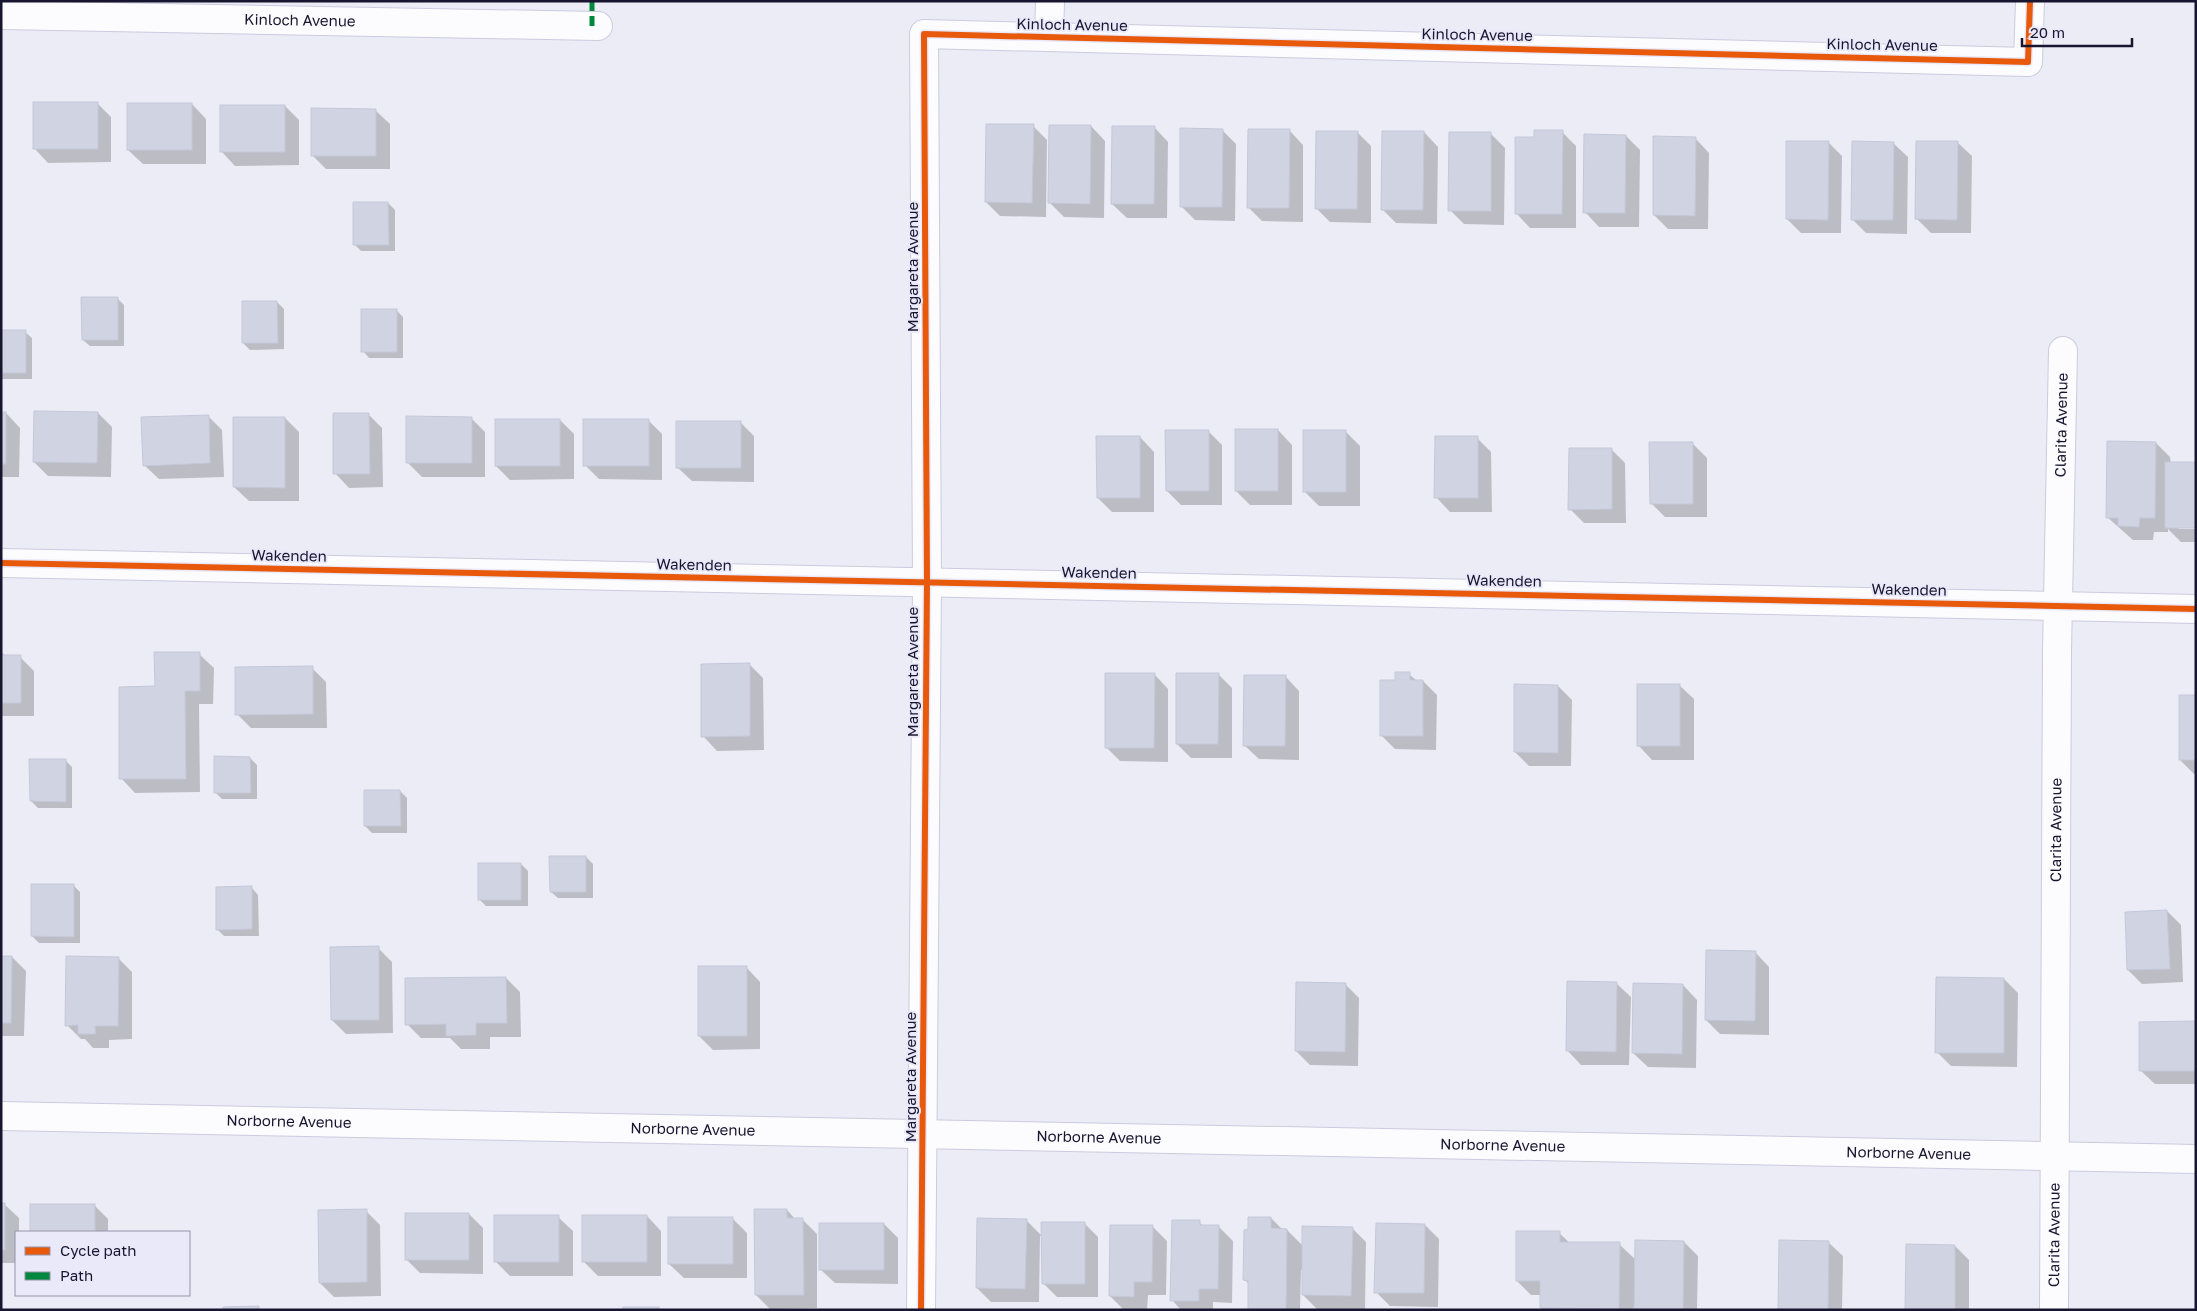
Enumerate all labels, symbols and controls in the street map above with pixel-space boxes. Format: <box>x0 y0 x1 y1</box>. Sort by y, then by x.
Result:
street label: Kinloch Avenue <box>244 9 356 30</box>
street label: Kinloch Avenue <box>1016 14 1128 34</box>
scale bar <box>2022 15 2132 47</box>
text: 20 m <box>2030 23 2065 41</box>
street label: Kinloch Avenue <box>1421 24 1533 44</box>
street label: Kinloch Avenue <box>1826 34 1938 54</box>
street label: Margareta Avenue <box>903 202 921 332</box>
street label: Clarita Avenue <box>2050 372 2071 478</box>
street label: Wakenden <box>251 545 327 565</box>
street label: Wakenden <box>656 554 732 574</box>
street label: Wakenden <box>1061 562 1137 582</box>
street label: Wakenden <box>1466 570 1542 590</box>
street label: Wakenden <box>1871 579 1947 599</box>
street label: Margareta Avenue <box>903 607 921 737</box>
street label: Clarita Avenue <box>2046 777 2064 882</box>
street label: Margareta Avenue <box>901 1012 919 1142</box>
street label: Norborne Avenue <box>226 1110 352 1131</box>
street label: Norborne Avenue <box>630 1118 756 1139</box>
street label: Norborne Avenue <box>1036 1126 1162 1147</box>
street label: Norborne Avenue <box>1440 1134 1566 1155</box>
street label: Norborne Avenue <box>1846 1142 1972 1163</box>
street label: Clarita Avenue <box>2044 1182 2063 1287</box>
legend <box>15 1231 190 1296</box>
text: Cycle path <box>60 1241 136 1259</box>
text: Path <box>60 1266 93 1284</box>

